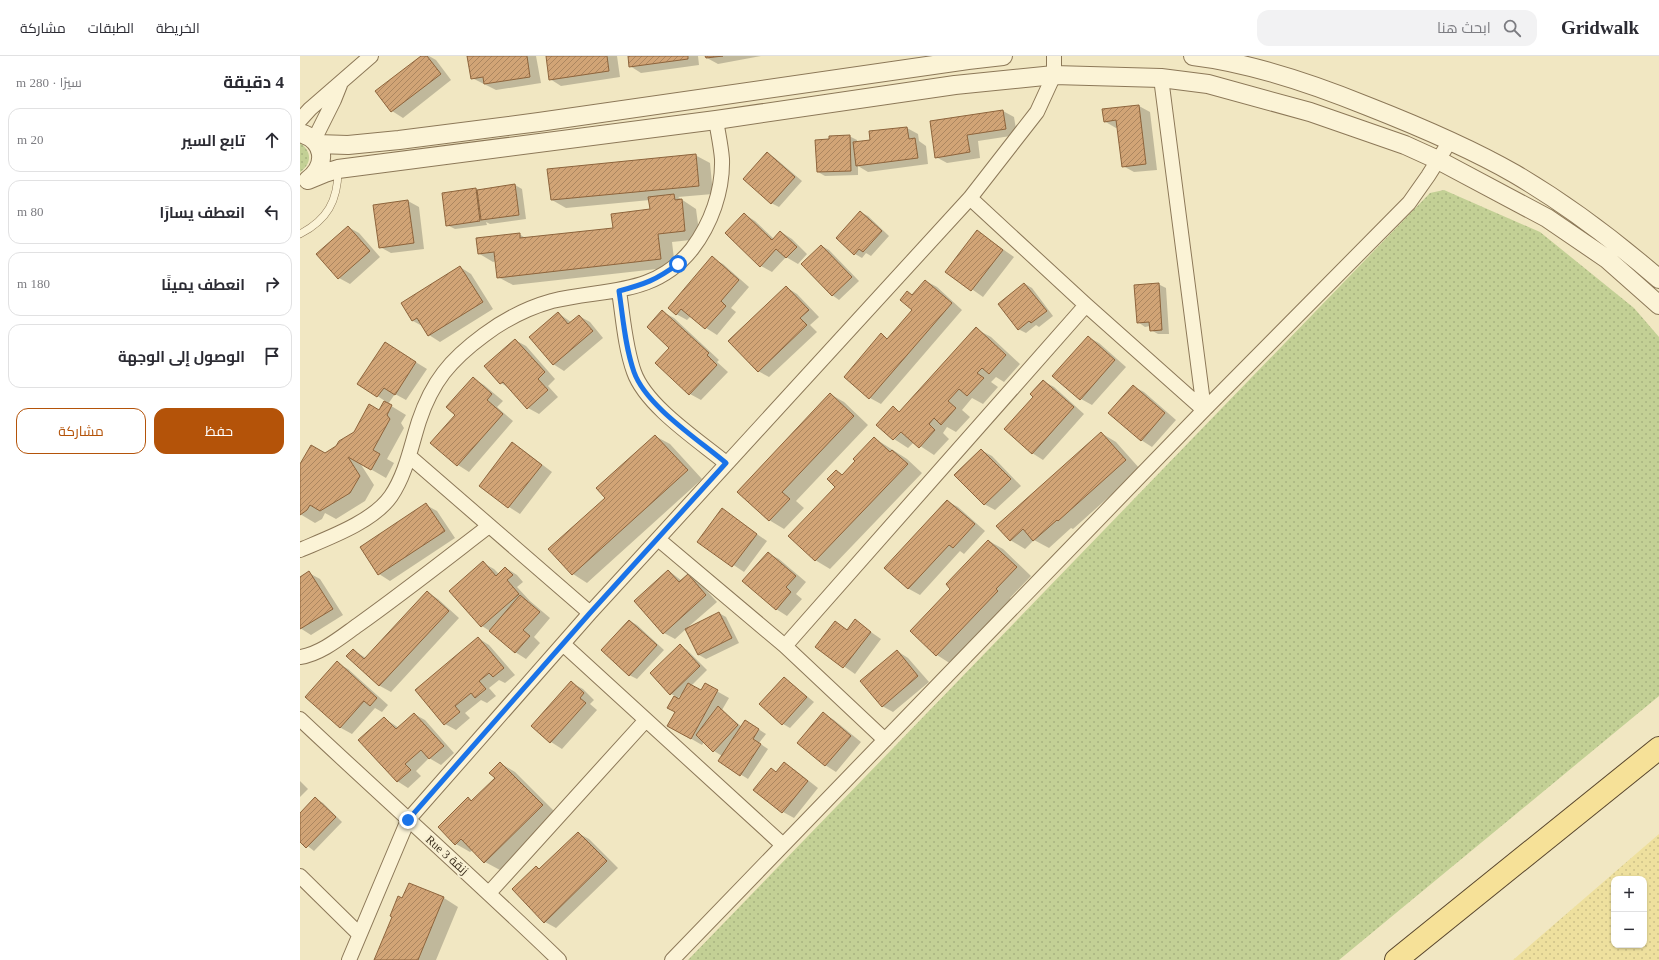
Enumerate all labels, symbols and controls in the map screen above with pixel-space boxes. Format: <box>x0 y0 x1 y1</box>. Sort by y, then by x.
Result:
search box <box>1257 10 1537 46</box>
icon: search <box>1501 17 1523 39</box>
text: Gridwalk <box>1561 17 1639 38</box>
text: ابحث هنا <box>1437 20 1491 36</box>
text: مشاركة <box>20 21 66 36</box>
text: الطبقات <box>88 21 134 36</box>
text: الخريطة <box>156 21 200 36</box>
text: 4 دقيقة <box>223 73 284 92</box>
text: سيرًا · 280 m <box>16 75 82 90</box>
icon: ahead <box>261 129 283 151</box>
text: 20 m <box>17 132 43 147</box>
text: تابع السير <box>182 133 245 149</box>
icon: left <box>261 201 283 223</box>
text: 80 m <box>17 204 43 219</box>
text: انعطف يسارًا <box>159 205 245 221</box>
route start <box>669 255 687 273</box>
icon: right <box>261 273 283 295</box>
text: 180 m <box>17 276 50 291</box>
text: انعطف يمينًا <box>161 277 245 293</box>
icon: arrive <box>261 345 283 367</box>
text: الوصول إلى الوجهة <box>118 349 245 365</box>
button: مشاركة <box>16 408 146 454</box>
button: حفظ <box>154 408 284 454</box>
route end <box>399 811 417 829</box>
street label: Rue 3 زنقة <box>423 832 471 878</box>
map controls <box>1611 876 1647 948</box>
button: + <box>1611 876 1647 912</box>
button: − <box>1611 912 1647 948</box>

